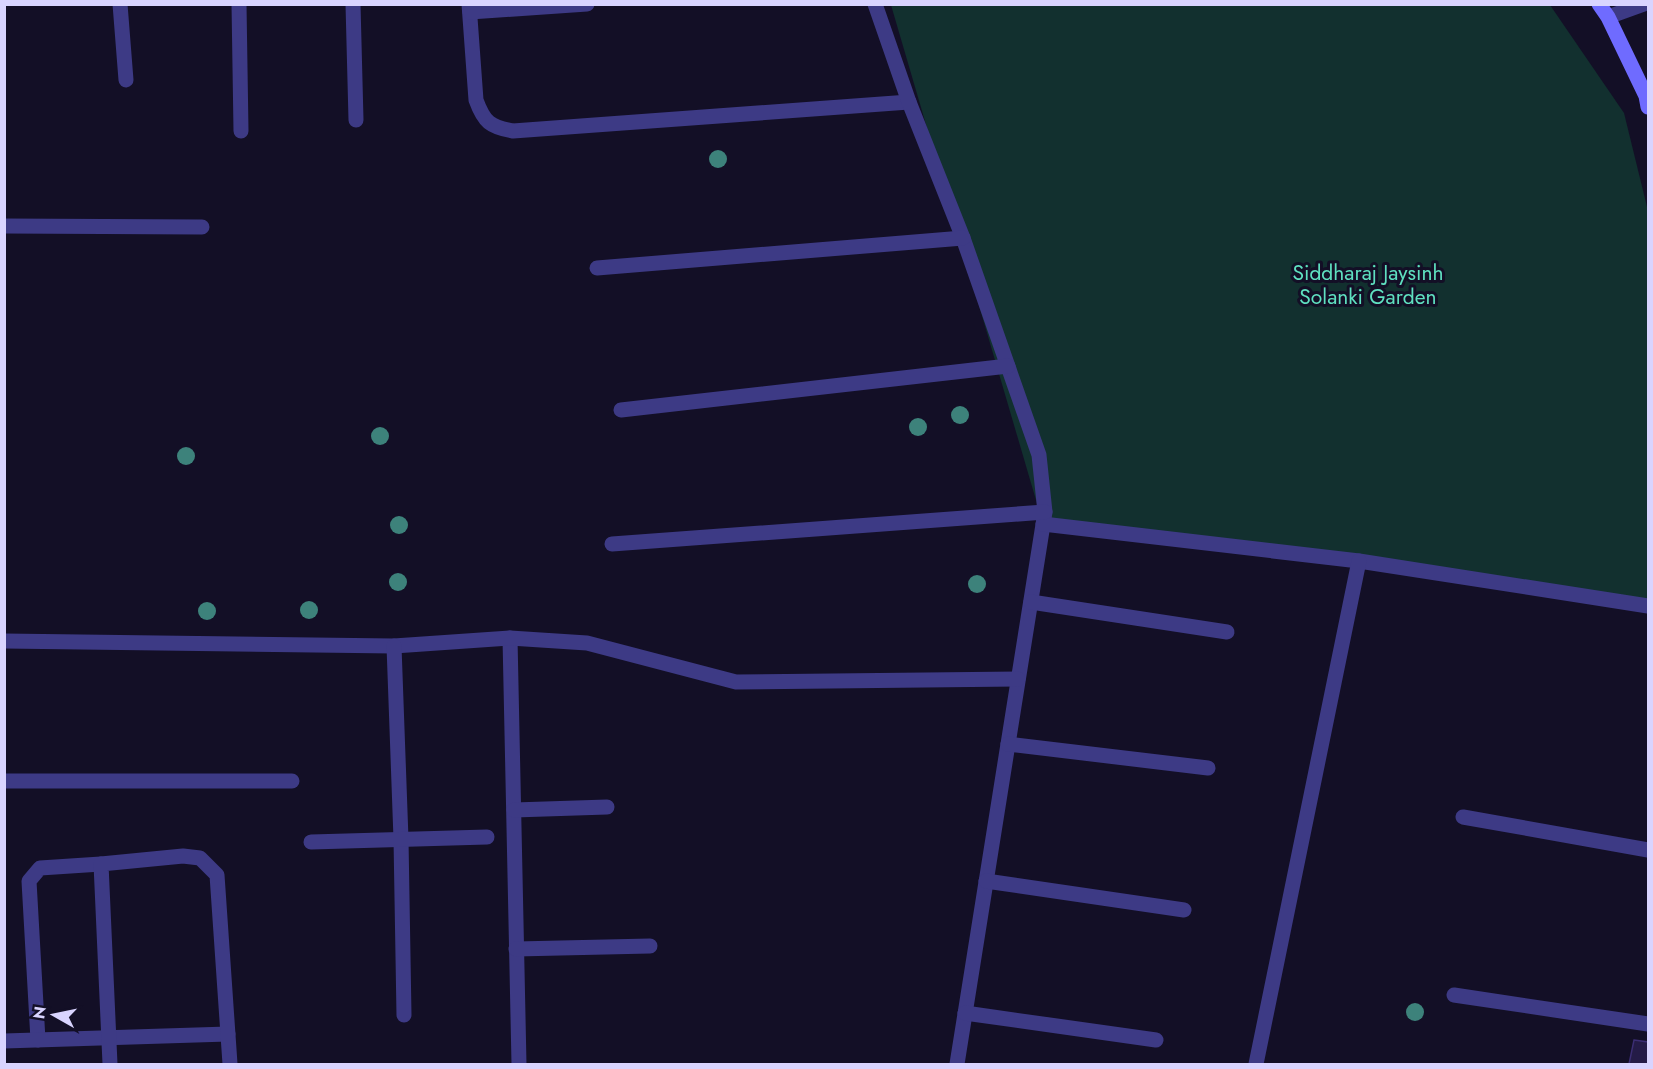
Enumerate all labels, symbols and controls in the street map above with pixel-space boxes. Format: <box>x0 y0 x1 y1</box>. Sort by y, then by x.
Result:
park label: Siddharaj Jaysinh Solanki Garden <box>1292 258 1444 312</box>
north arrow <box>24 985 84 1045</box>
text: N <box>27 1005 52 1021</box>

